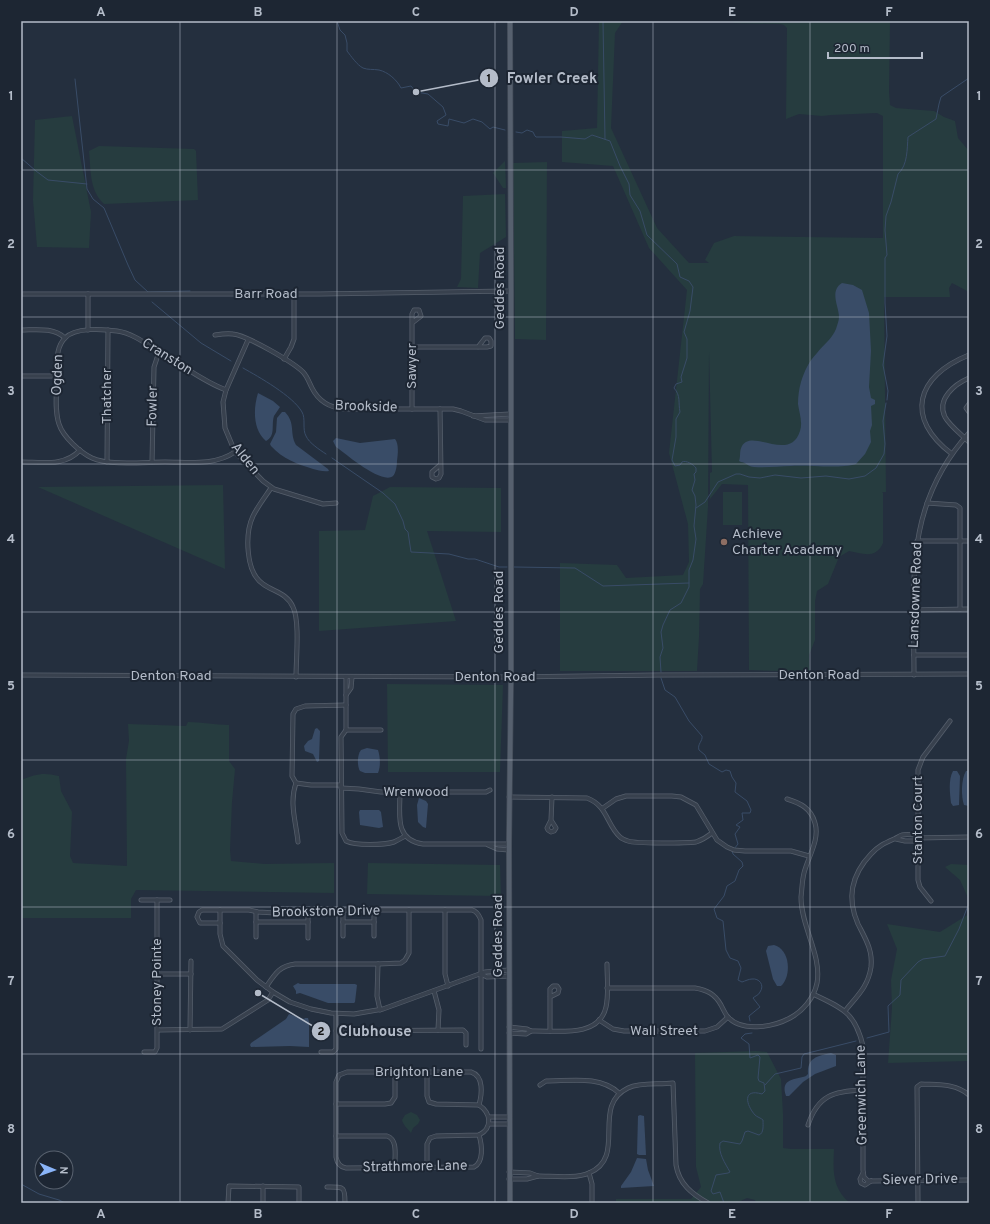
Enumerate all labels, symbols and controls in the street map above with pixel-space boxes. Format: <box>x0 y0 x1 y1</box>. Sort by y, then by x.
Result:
text: A <box>96 5 106 21</box>
text: B <box>254 5 263 21</box>
text: C <box>412 5 420 21</box>
text: D <box>569 5 579 21</box>
text: E <box>728 5 736 21</box>
text: F <box>885 5 893 21</box>
scale bar <box>828 34 922 60</box>
text: 200 m <box>834 41 870 57</box>
callout: Fowler Creek <box>479 64 606 91</box>
text: Fowler Creek <box>507 70 597 89</box>
text: 1 <box>487 71 491 87</box>
text: 1 <box>8 89 14 105</box>
text: 1 <box>976 89 982 105</box>
text: 2 <box>7 237 15 253</box>
text: 2 <box>975 237 983 253</box>
street label: Geddes Road <box>492 247 509 329</box>
street label: Barr Road <box>234 286 298 303</box>
street label: Cranston <box>138 335 196 379</box>
street label: Sawyer <box>404 342 421 389</box>
street label: Ogden <box>49 354 67 396</box>
street label: Thatcher <box>99 367 116 424</box>
text: 3 <box>7 384 15 400</box>
text: 3 <box>975 384 983 400</box>
street label: Fowler <box>144 385 162 427</box>
street label: Brookside <box>334 397 398 417</box>
street label: Alden <box>227 439 263 479</box>
place label: Achieve Charter Academy <box>732 526 842 559</box>
text: 4 <box>7 532 15 548</box>
text: 4 <box>975 532 983 548</box>
marker: Achieve Charter Academy <box>719 537 729 547</box>
street label: Lansdowne Road <box>906 541 926 649</box>
street label: Geddes Road <box>491 571 508 653</box>
street label: Denton Road <box>778 667 860 684</box>
street label: Denton Road <box>130 668 212 685</box>
street label: Denton Road <box>454 669 536 686</box>
text: 5 <box>7 679 15 695</box>
text: 5 <box>975 679 983 695</box>
street label: Stanton Court <box>910 776 927 864</box>
street label: Wrenwood <box>383 784 449 801</box>
text: 6 <box>7 827 15 843</box>
text: 6 <box>975 827 983 843</box>
street label: Geddes Road <box>490 895 507 977</box>
street label: Brookstone Drive <box>272 903 380 921</box>
street label: Stoney Pointe <box>149 938 166 1026</box>
text: 7 <box>8 974 15 990</box>
text: 7 <box>976 974 983 990</box>
callout: Clubhouse <box>311 1018 420 1045</box>
text: Clubhouse <box>338 1023 412 1042</box>
street label: Wall Street <box>630 1023 698 1040</box>
text: 2 <box>317 1024 325 1040</box>
street label: Greenwich Lane <box>853 1045 871 1145</box>
street label: Brighton Lane <box>375 1064 463 1081</box>
text: 8 <box>7 1122 15 1138</box>
text: 8 <box>975 1122 983 1138</box>
north arrow <box>34 1150 74 1190</box>
street label: Strathmore Lane <box>362 1158 468 1176</box>
text: N <box>56 1166 70 1175</box>
street label: Siever Drive <box>882 1171 958 1189</box>
text: A <box>96 1207 106 1223</box>
text: B <box>254 1207 263 1223</box>
text: C <box>412 1207 420 1223</box>
text: D <box>569 1207 579 1223</box>
text: E <box>728 1207 736 1223</box>
text: F <box>885 1207 893 1223</box>

